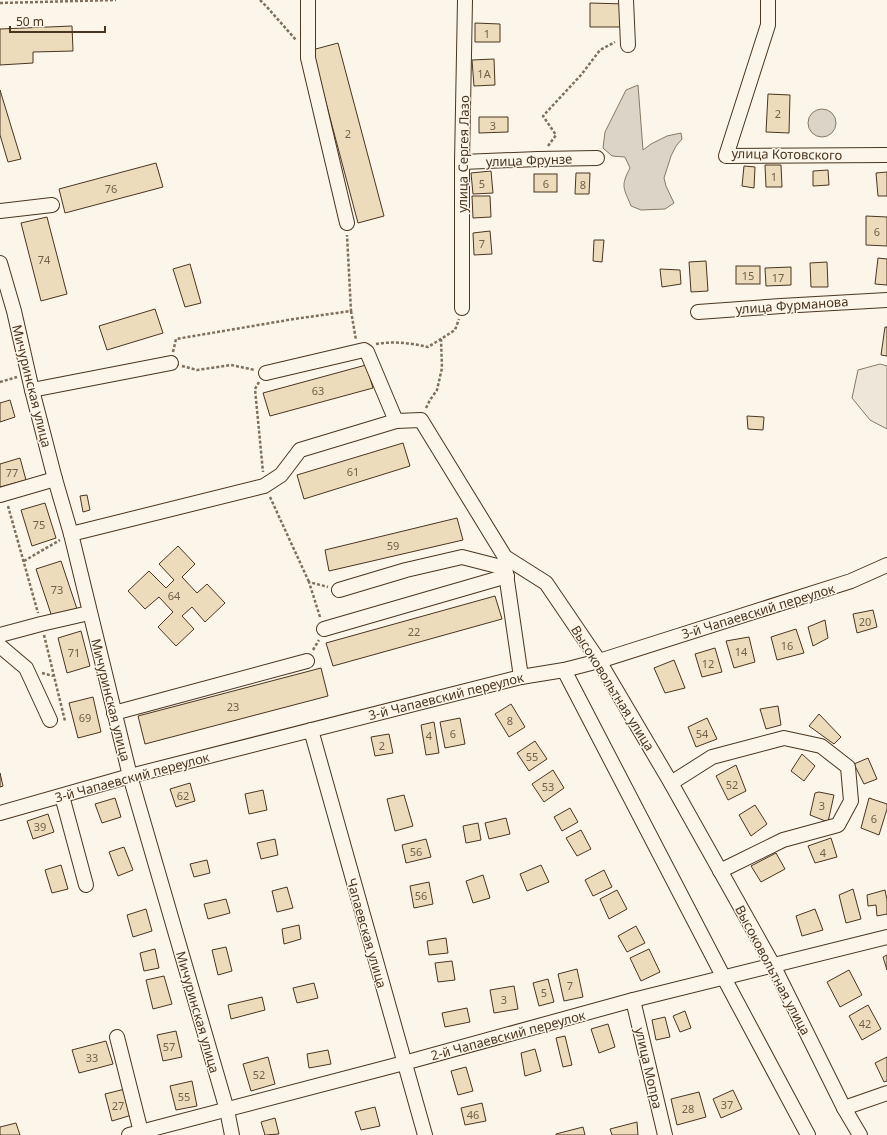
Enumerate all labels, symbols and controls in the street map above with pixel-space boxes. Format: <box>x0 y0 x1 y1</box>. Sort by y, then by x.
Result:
scale bar <box>10 8 105 34</box>
text: 50 m <box>16 13 44 30</box>
house number: 1 <box>484 26 490 41</box>
house number: 1А <box>477 66 492 81</box>
street label: улица Сергея Лазо <box>453 95 473 213</box>
house number: 2 <box>775 106 781 121</box>
house number: 3 <box>490 118 496 133</box>
house number: 2 <box>345 126 351 141</box>
street label: улица Котовского <box>731 144 843 164</box>
street label: улица Фрунзе <box>485 149 573 171</box>
house number: 1 <box>771 169 777 184</box>
house number: 5 <box>479 176 485 191</box>
house number: 6 <box>543 176 549 191</box>
house number: 8 <box>580 177 586 192</box>
house number: 76 <box>105 181 117 196</box>
house number: 6 <box>874 224 880 239</box>
house number: 7 <box>479 236 485 251</box>
house number: 74 <box>38 252 51 267</box>
house number: 15 <box>742 268 754 283</box>
house number: 17 <box>772 270 784 285</box>
street label: улица Фурманова <box>735 292 849 318</box>
street label: Мичуринская улица <box>8 323 56 449</box>
house number: 63 <box>312 383 324 398</box>
house number: 61 <box>347 464 359 479</box>
house number: 77 <box>6 465 18 480</box>
house number: 75 <box>33 517 45 532</box>
house number: 59 <box>387 538 399 553</box>
street label: 3-й Чапаевский переулок <box>679 579 837 643</box>
house number: 73 <box>51 582 63 597</box>
house number: 64 <box>168 588 181 603</box>
house number: 20 <box>859 614 871 629</box>
street label: Высоковольтная улица <box>567 622 659 754</box>
house number: 22 <box>408 624 420 639</box>
street label: Мичуринская улица <box>87 637 135 763</box>
house number: 16 <box>781 638 793 653</box>
house number: 14 <box>735 644 748 659</box>
house number: 71 <box>68 645 80 660</box>
house number: 12 <box>702 656 714 671</box>
street label: 3-й Чапаевский переулок <box>366 668 526 724</box>
house number: 23 <box>227 699 239 714</box>
house number: 69 <box>79 710 91 725</box>
house number: 8 <box>507 713 513 728</box>
house number: 6 <box>450 726 456 741</box>
house number: 54 <box>696 726 709 741</box>
house number: 4 <box>426 728 433 743</box>
house number: 2 <box>379 738 385 753</box>
street label: 3-й Чапаевский переулок <box>53 748 211 806</box>
house number: 55 <box>526 749 538 764</box>
house number: 52 <box>726 777 738 792</box>
house number: 53 <box>542 779 554 794</box>
house number: 62 <box>177 788 189 803</box>
house number: 3 <box>819 798 825 813</box>
house number: 6 <box>871 811 877 826</box>
house number: 39 <box>34 819 46 834</box>
house number: 56 <box>410 844 422 859</box>
house number: 4 <box>820 845 827 860</box>
street label: Чапаевская улица <box>343 876 391 990</box>
house number: 56 <box>415 888 427 903</box>
street label: Высоковольтная улица <box>731 902 815 1038</box>
street label: Мичуринская улица <box>172 949 224 1075</box>
house number: 7 <box>567 978 573 993</box>
house number: 5 <box>541 985 547 1000</box>
house number: 3 <box>501 992 507 1007</box>
street label: 2-й Чапаевский переулок <box>429 1006 587 1064</box>
house number: 42 <box>859 1016 871 1031</box>
street label: улица Мопра <box>631 1026 667 1110</box>
house number: 57 <box>163 1039 175 1054</box>
house number: 33 <box>86 1050 98 1065</box>
house number: 52 <box>253 1067 265 1082</box>
house number: 55 <box>178 1089 190 1104</box>
house number: 37 <box>721 1097 733 1112</box>
house number: 27 <box>112 1098 124 1113</box>
house number: 28 <box>682 1101 694 1116</box>
house number: 46 <box>467 1107 479 1122</box>

